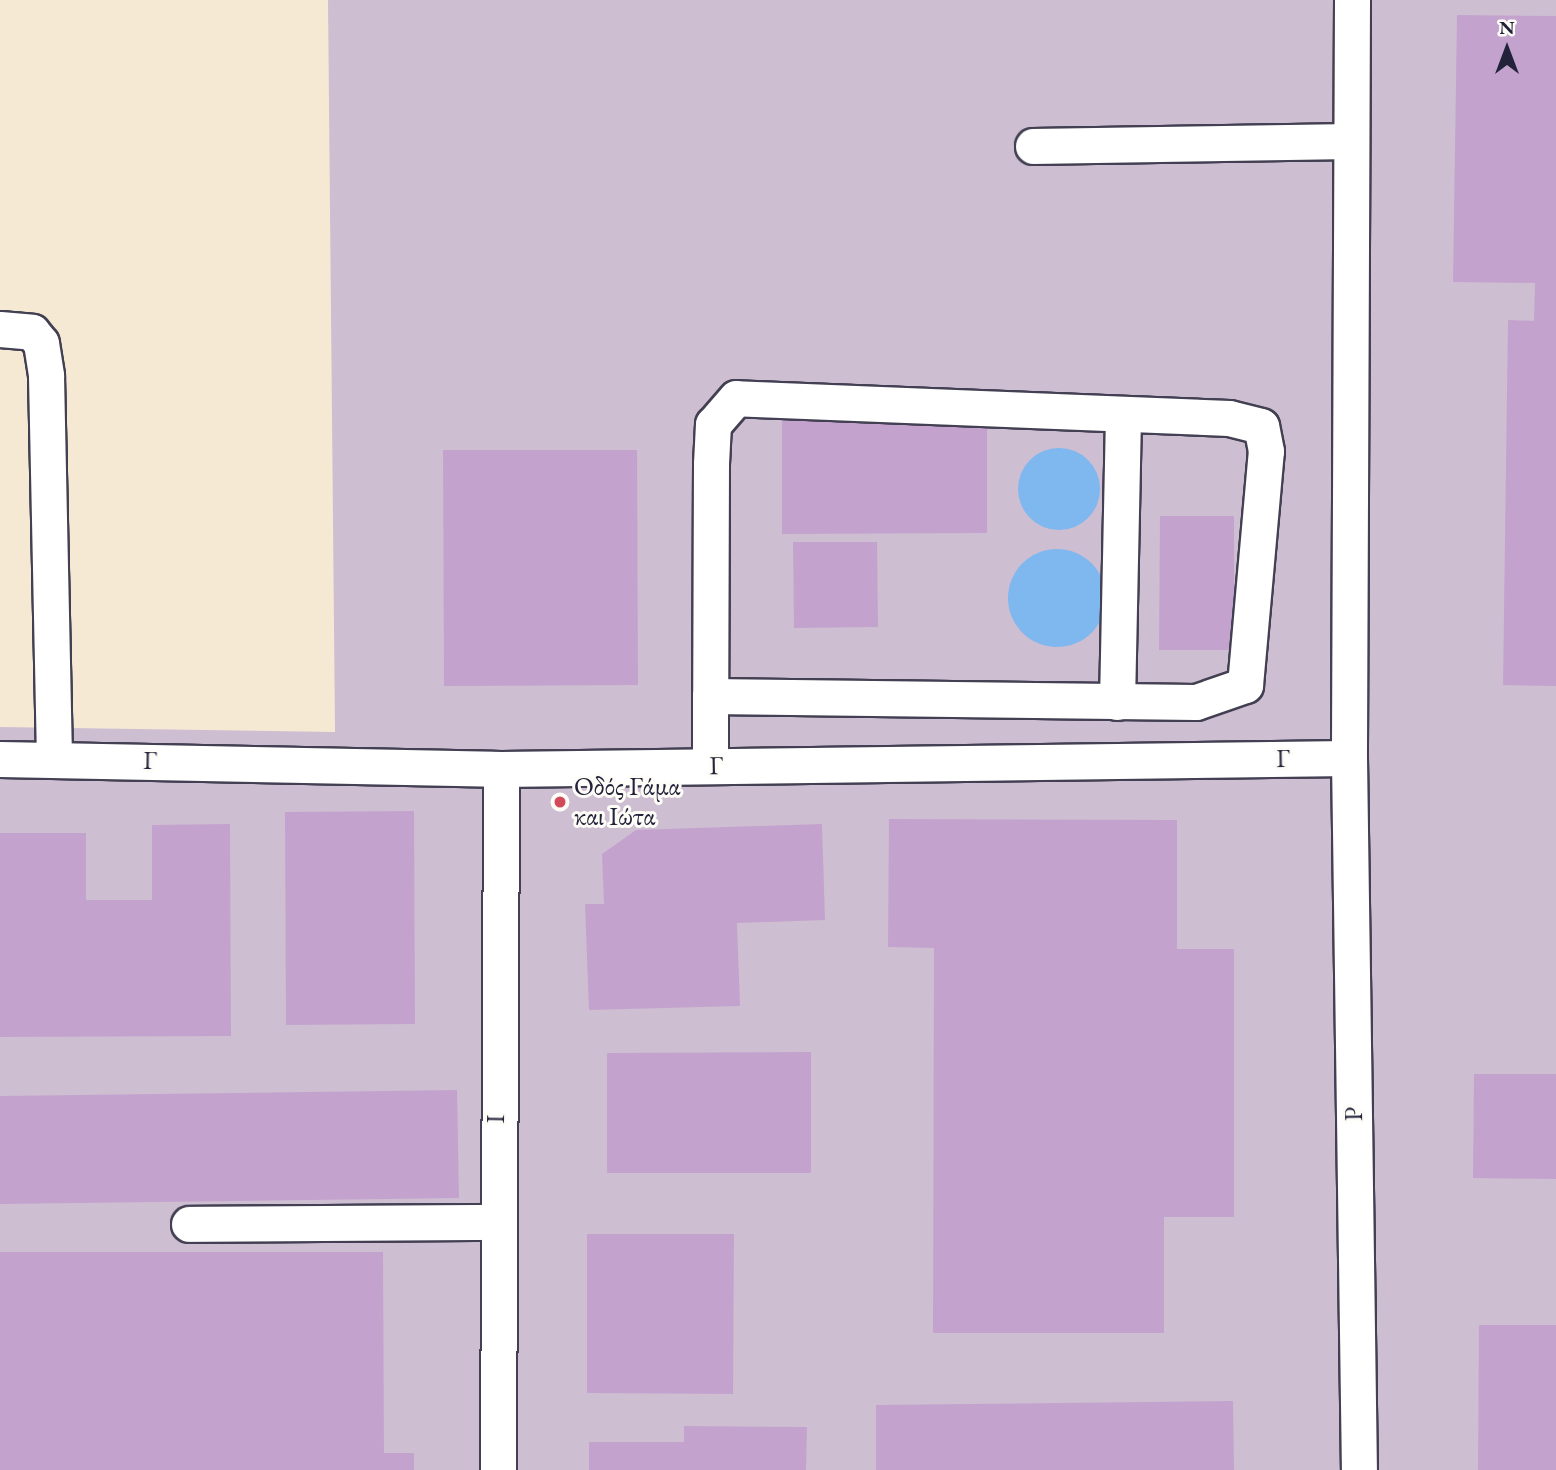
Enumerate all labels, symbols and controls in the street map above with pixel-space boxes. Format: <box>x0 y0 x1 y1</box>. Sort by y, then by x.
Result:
north arrow <box>1472 14 1542 84</box>
text: N <box>1499 15 1515 40</box>
street label: Γ <box>1276 743 1290 775</box>
street label: Γ <box>143 745 157 777</box>
street label: Γ <box>709 750 723 782</box>
place label: Οδός Γάμα και Ιώτα <box>574 771 680 832</box>
marker: Οδός Γάμα και Ιώτα <box>552 794 568 810</box>
street label: Ρ <box>1338 1107 1370 1121</box>
street label: Ι <box>480 1114 512 1124</box>

